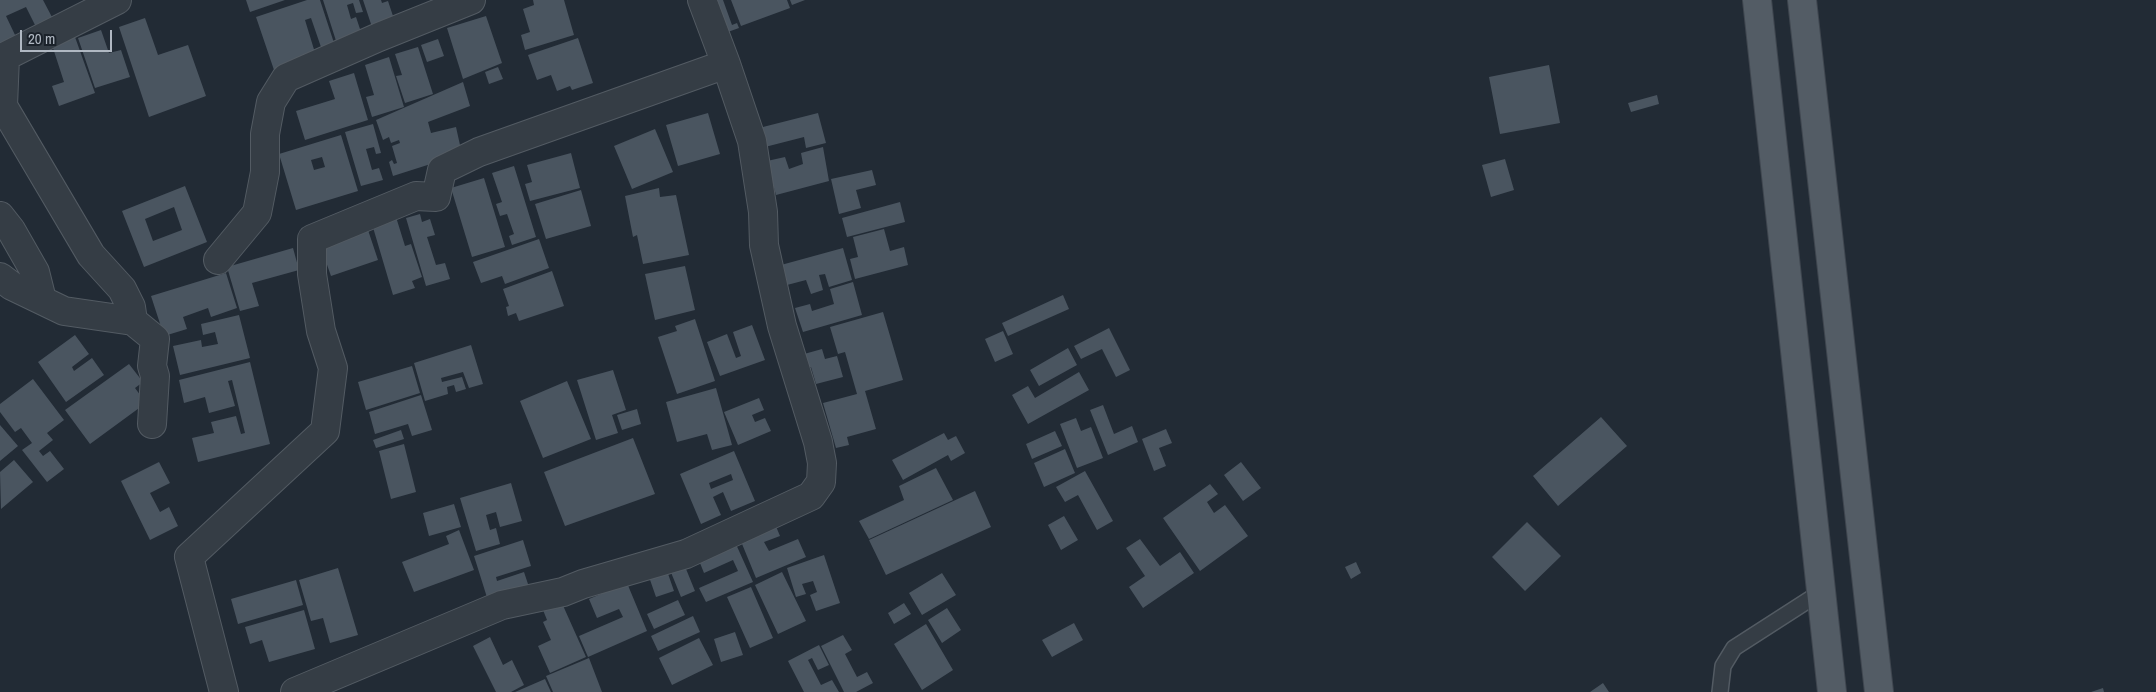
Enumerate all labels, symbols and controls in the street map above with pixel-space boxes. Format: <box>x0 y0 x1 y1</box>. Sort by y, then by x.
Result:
scale bar <box>22 20 115 52</box>
text: 20 m <box>28 28 55 49</box>

